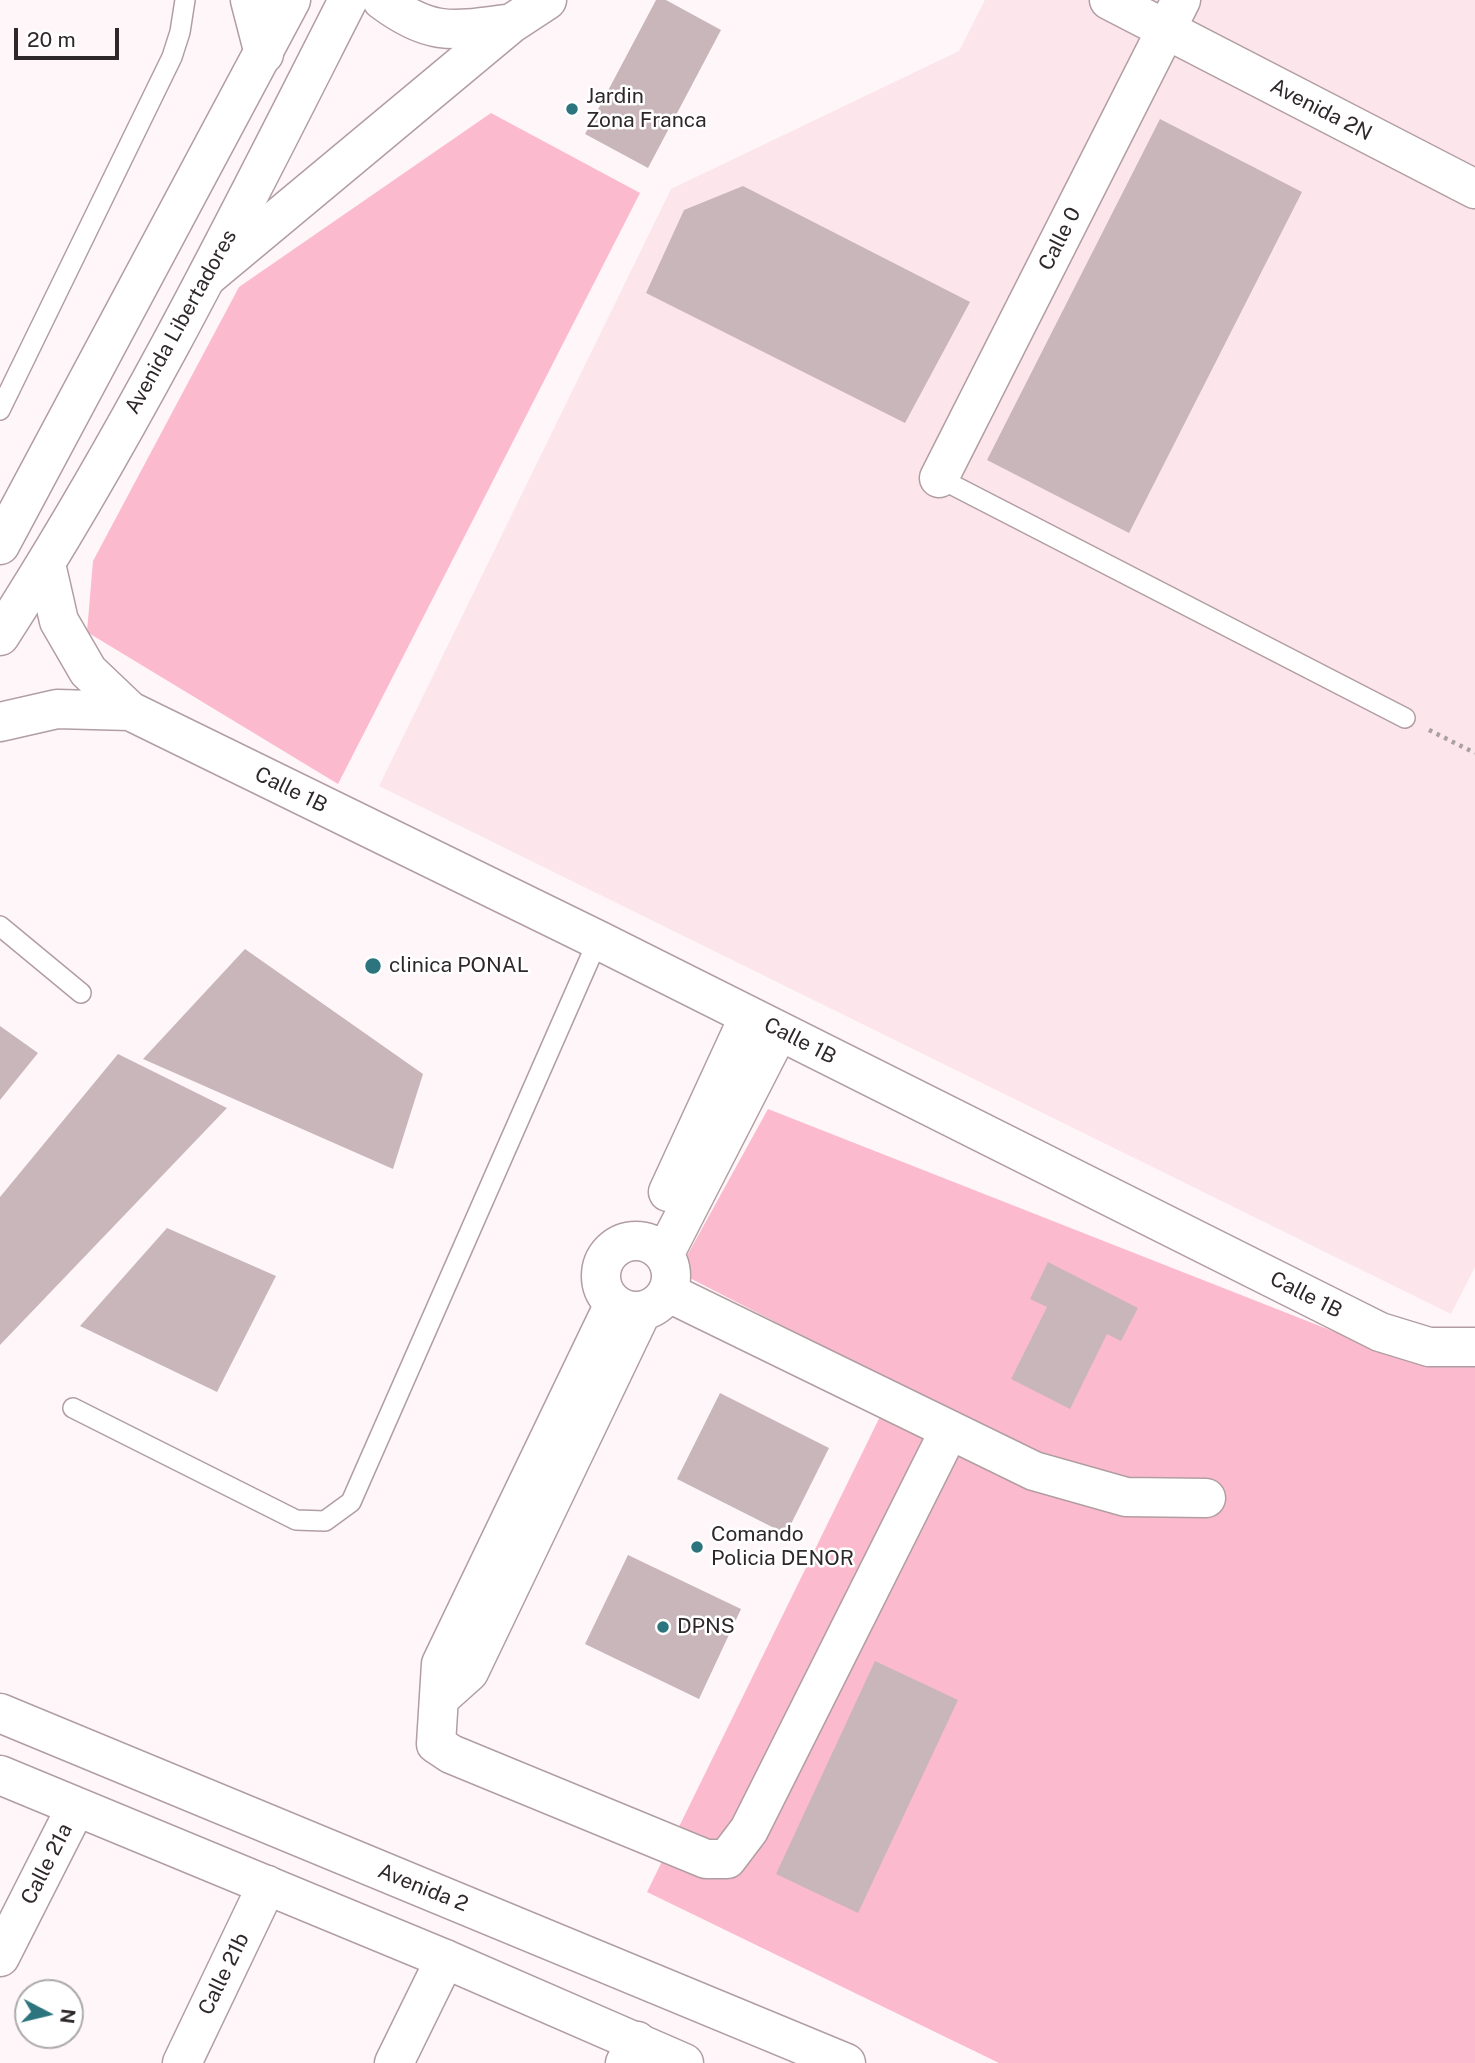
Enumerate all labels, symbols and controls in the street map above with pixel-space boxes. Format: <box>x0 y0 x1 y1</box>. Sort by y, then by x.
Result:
scale bar <box>18 14 122 58</box>
text: 20 m <box>27 27 76 52</box>
street label: Avenida 2N <box>1266 74 1376 146</box>
place label: Jardin Zona Franca <box>586 84 707 134</box>
marker: Jardin Zona Franca <box>564 101 580 117</box>
street label: Calle 0 <box>1033 203 1087 275</box>
street label: Avenida Libertadores <box>120 225 242 419</box>
street label: Calle 1B <box>251 762 331 818</box>
place label: clinica PONAL <box>389 953 529 979</box>
marker: clinica PONAL <box>363 956 383 976</box>
street label: Calle 1B <box>760 1012 840 1070</box>
street label: Calle 1B <box>1266 1266 1346 1324</box>
place label: Comando Policia DENOR <box>711 1522 854 1572</box>
marker: Comando Policia DENOR <box>689 1539 705 1555</box>
place label: DPNS <box>677 1614 735 1640</box>
marker: DPNS <box>655 1619 671 1635</box>
street label: Calle 21a <box>16 1819 78 1909</box>
street label: Avenida 2 <box>374 1859 472 1917</box>
street label: Calle 21b <box>193 1929 255 2019</box>
north arrow <box>14 1979 84 2049</box>
text: N <box>56 2008 80 2025</box>

